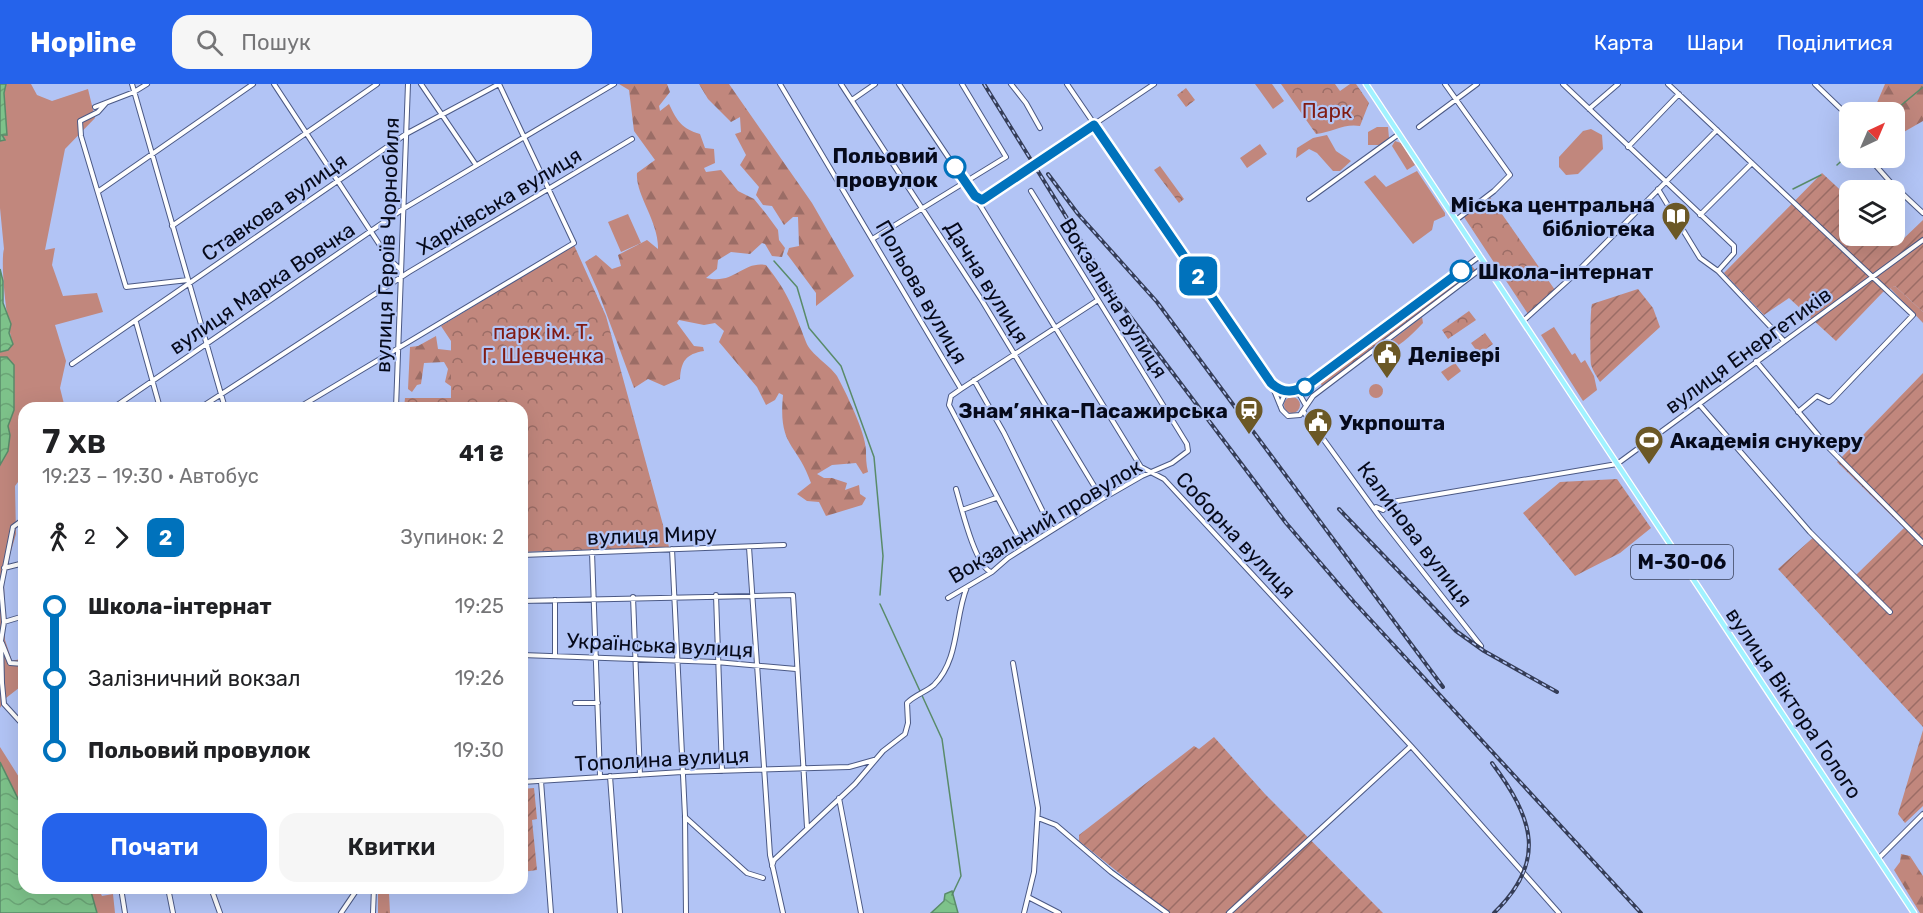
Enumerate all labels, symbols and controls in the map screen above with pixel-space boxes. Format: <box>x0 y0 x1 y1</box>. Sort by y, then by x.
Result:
search box <box>172 15 592 69</box>
text: Hopline <box>30 26 136 59</box>
icon: search <box>193 26 226 59</box>
text: Пошук <box>241 29 311 56</box>
text: Карта <box>1594 30 1654 55</box>
text: Шари <box>1687 30 1744 55</box>
text: Поділитися <box>1777 30 1893 55</box>
park label: Парк <box>1302 98 1352 123</box>
north arrow <box>1839 102 1905 168</box>
map controls <box>1839 102 1905 246</box>
street label: вулиця Героїв Чорнобиля <box>370 117 404 373</box>
street label: Харківська вулиця <box>412 142 586 260</box>
place label: Польовий провулок <box>832 143 938 192</box>
street label: Ставкова вулиця <box>197 148 351 266</box>
marker: Польовий провулок <box>944 156 966 178</box>
button: layers <box>1839 180 1905 246</box>
place label: Міська центральна бібліотека <box>1451 192 1655 241</box>
library icon: Міська центральна бібліотека <box>1660 200 1692 242</box>
street label: Вокзальна вулиця <box>1055 213 1173 383</box>
street label: Польова вулиця <box>871 216 973 368</box>
street label: Дачна вулиця <box>939 216 1035 348</box>
street label: вулиця Марка Вовчка <box>165 217 359 359</box>
line badge: 2 <box>1178 256 1218 296</box>
place label: Школа-інтернат <box>1478 259 1654 284</box>
marker: Школа-інтернат <box>1450 260 1472 282</box>
text: 2 <box>1191 264 1205 289</box>
street label: вулиця Енергетиків <box>1660 281 1836 419</box>
park label: парк ім. Т. Г. Шевченка <box>482 319 604 368</box>
public building icon: Делівері <box>1371 338 1403 380</box>
place label: Делівері <box>1408 342 1500 367</box>
unlabelled marker <box>1296 378 1314 396</box>
station icon: Знам’янка-Пасажирська <box>1233 394 1265 436</box>
place label: Знам’янка-Пасажирська <box>958 398 1228 423</box>
public building icon: Укрпошта <box>1302 406 1334 448</box>
place label: Укрпошта <box>1339 410 1445 435</box>
text: 7 хв <box>42 422 106 461</box>
sports icon: Академія снукеру <box>1633 424 1665 466</box>
place label: Академія снукеру <box>1670 428 1864 453</box>
text: 41 ₴ <box>459 440 504 467</box>
street label: Вокзальний провулок <box>944 453 1146 589</box>
street label: Калинова вулиця <box>1352 456 1478 612</box>
text: 19:23 – 19:30 · Автобус <box>42 464 259 488</box>
street label: Соборна вулиця <box>1171 466 1301 604</box>
street label: вулиця Миру <box>586 520 718 550</box>
icon: walk <box>42 521 75 554</box>
icon: forward <box>105 521 138 554</box>
text: 2 <box>84 525 96 549</box>
text: 2 <box>159 525 172 550</box>
text: Зупинок: 2 <box>400 525 504 549</box>
road number: М-30-06 <box>1631 545 1733 579</box>
text: Школа-інтернат <box>88 593 271 620</box>
text: 19:25 <box>455 594 504 618</box>
street label: вулиця Віктора Голого <box>1721 603 1867 803</box>
street label: Українська вулиця <box>566 628 754 662</box>
text: Залізничний вокзал <box>88 665 301 692</box>
text: 19:26 <box>455 666 504 690</box>
text: Польовий провулок <box>88 737 311 764</box>
text: 19:30 <box>454 738 504 762</box>
street label: Тополина вулиця <box>574 742 750 776</box>
button: Почати <box>42 813 267 882</box>
button: Квитки <box>279 813 504 882</box>

